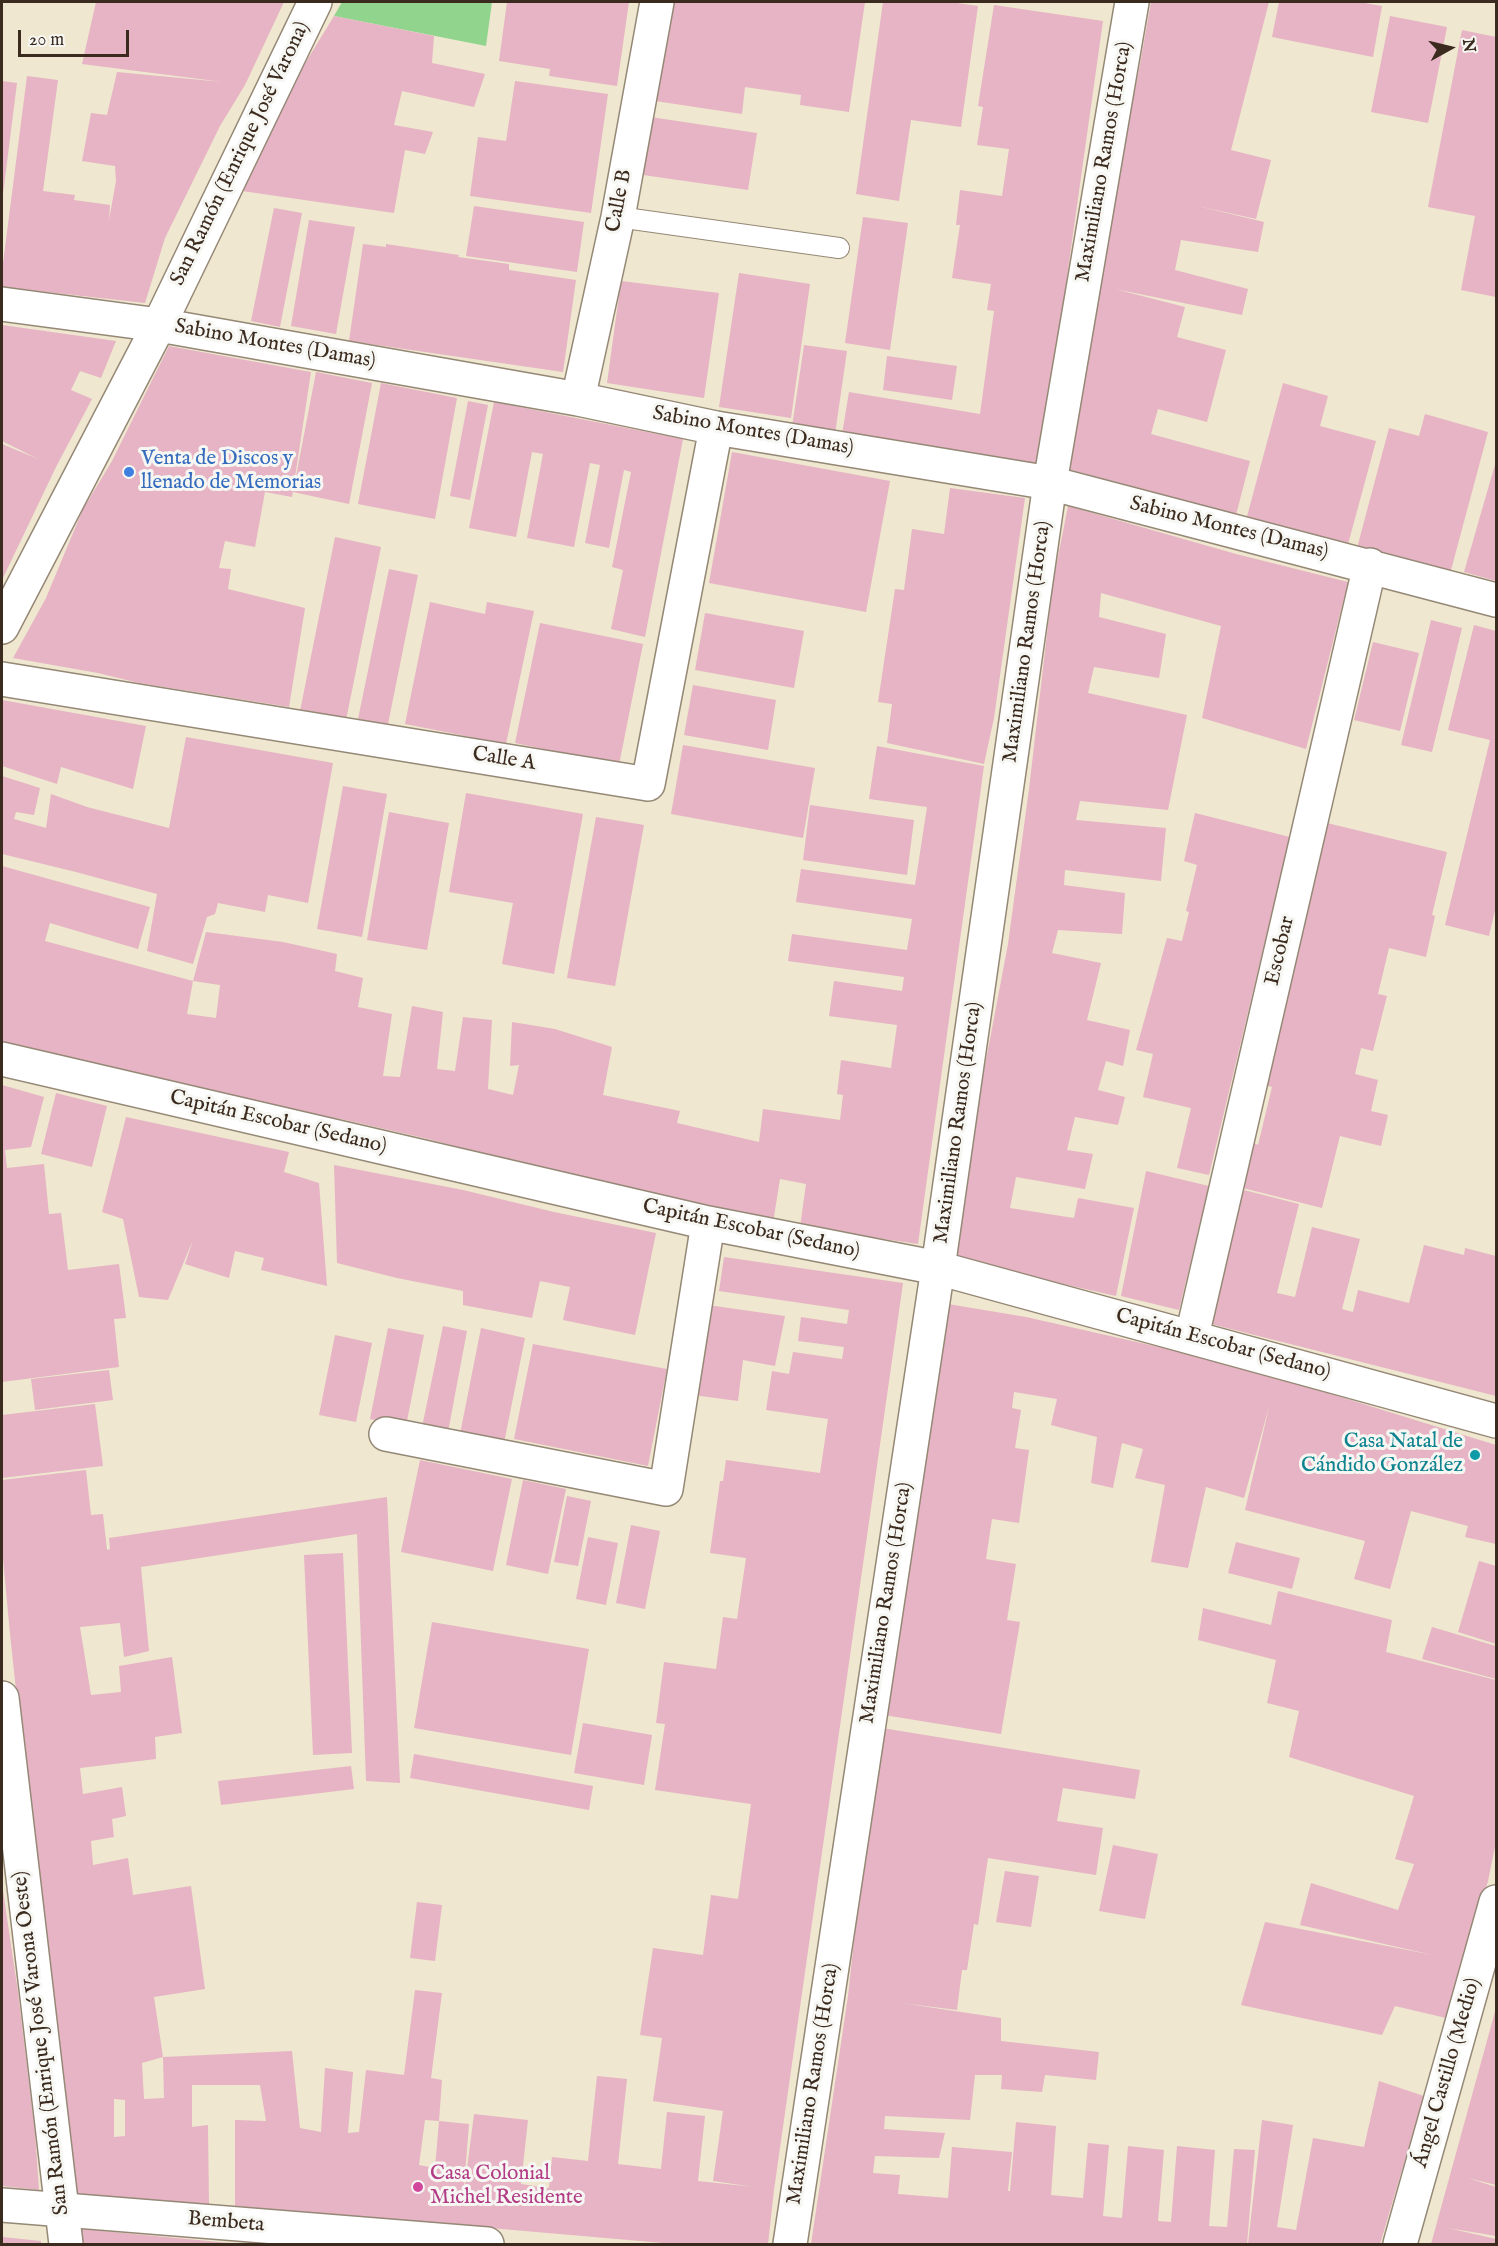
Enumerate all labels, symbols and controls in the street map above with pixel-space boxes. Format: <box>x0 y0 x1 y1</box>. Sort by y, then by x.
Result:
scale bar <box>21 18 132 56</box>
street label: San Ramón (Enrique José Varona) <box>166 18 316 290</box>
north arrow <box>1420 18 1480 78</box>
text: 20 m <box>29 29 64 52</box>
text: N <box>1457 37 1479 54</box>
street label: Maximiliano Ramos (Horca) <box>1071 40 1139 284</box>
street label: Calle B <box>602 167 638 235</box>
street label: Sabino Montes (Damas) <box>172 315 378 375</box>
street label: Sabino Montes (Damas) <box>650 402 856 462</box>
place label: Venta de Discos y llenado de Memorias <box>141 447 321 497</box>
marker: Venta de Discos y llenado de Memorias <box>122 465 136 479</box>
street label: Sabino Montes (Damas) <box>1127 492 1331 566</box>
street label: Maximiliano Ramos (Horca) <box>999 519 1057 765</box>
street label: Calle A <box>470 743 538 777</box>
street label: Escobar <box>1261 914 1301 988</box>
street label: Maximiliano Ramos (Horca) <box>930 1000 988 1246</box>
street label: Capitán Escobar (Sedano) <box>167 1086 389 1160</box>
street label: Capitán Escobar (Sedano) <box>640 1195 862 1265</box>
street label: Capitán Escobar (Sedano) <box>1113 1304 1333 1386</box>
place label: Casa Natal de Cándido González <box>1301 1430 1463 1480</box>
marker: Casa Natal de Cándido González <box>1468 1448 1482 1462</box>
street label: Maximiliano Ramos (Horca) <box>855 1481 919 1725</box>
street label: San Ramón (Enrique José Varona Oeste) <box>8 1870 76 2216</box>
street label: Maximiliano Ramos (Horca) <box>782 1962 846 2206</box>
street label: Ángel Castillo (Medio) <box>1409 1975 1487 2171</box>
place label: Casa Colonial Michel Residente <box>430 2162 583 2212</box>
marker: Casa Colonial Michel Residente <box>411 2180 425 2194</box>
street label: Bembeta <box>187 2207 265 2239</box>

